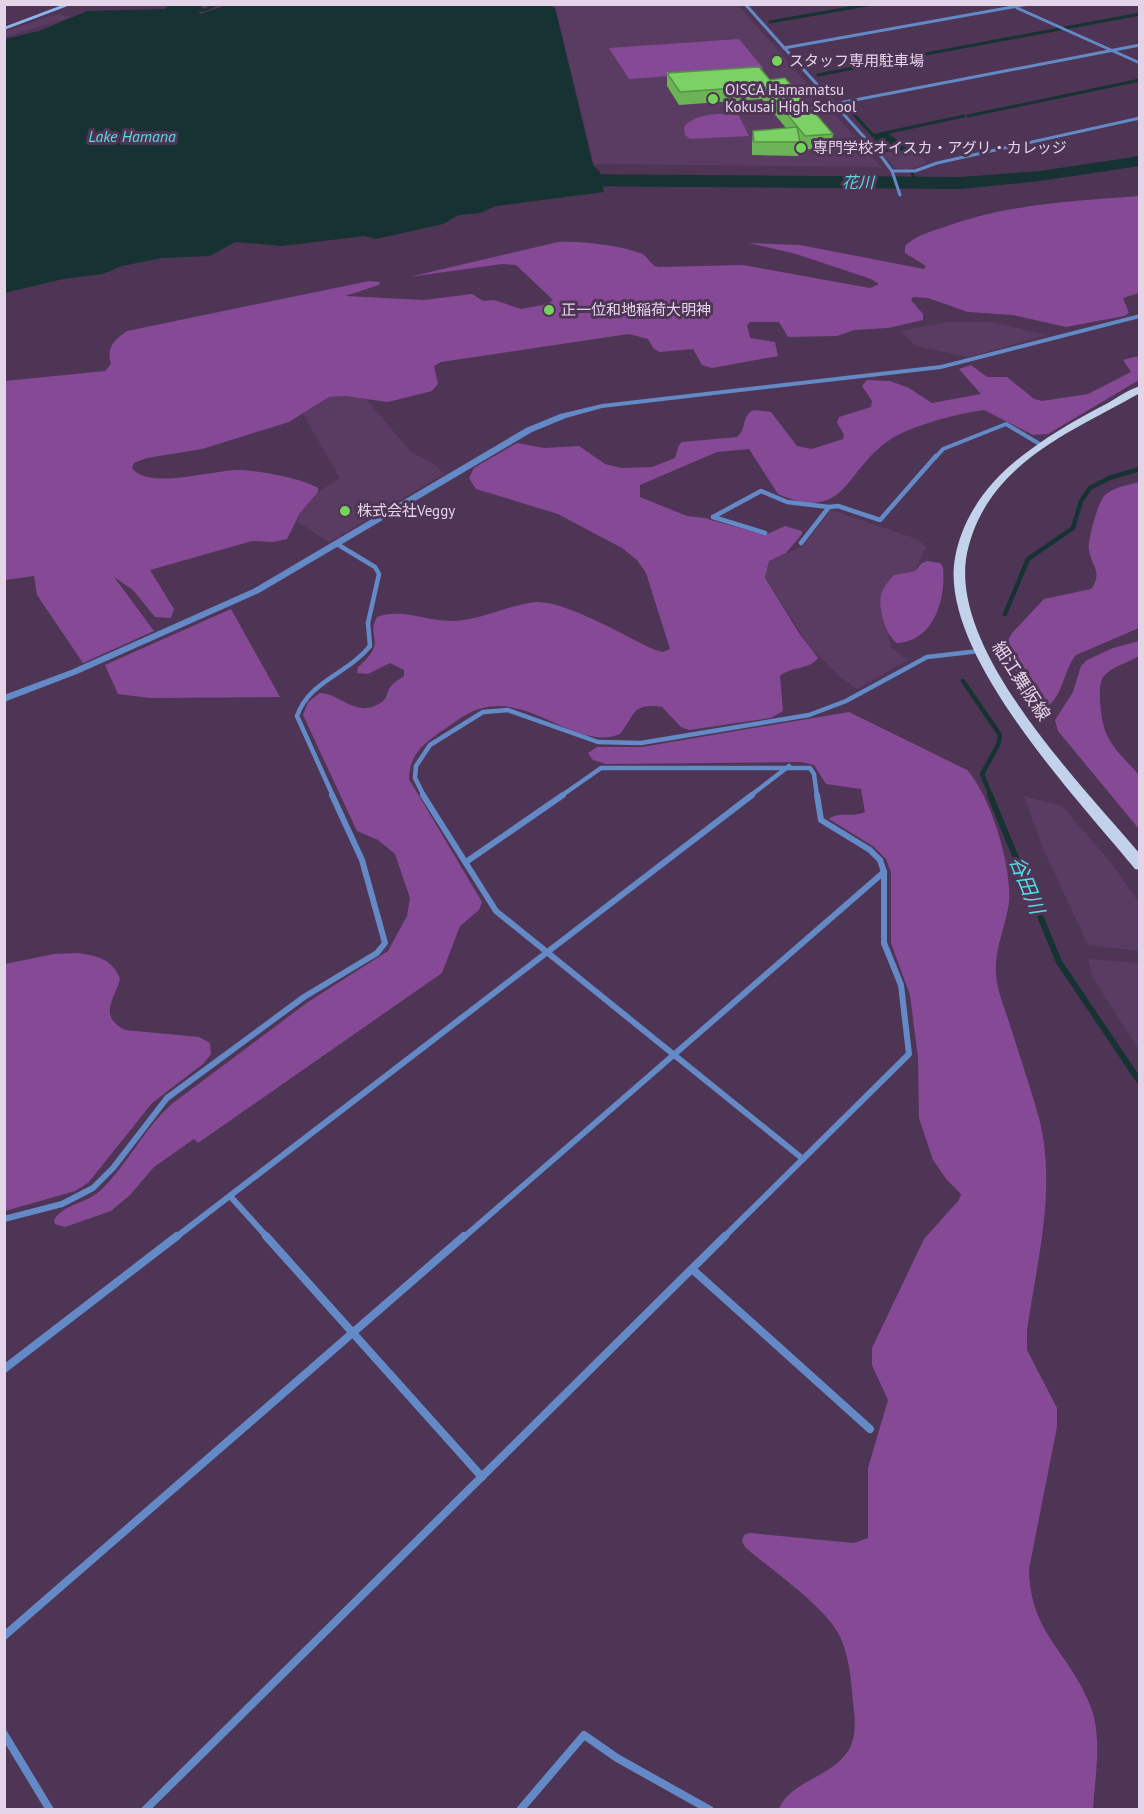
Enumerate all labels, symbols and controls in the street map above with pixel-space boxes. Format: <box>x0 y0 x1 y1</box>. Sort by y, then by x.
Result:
place label: スタッフ専用駐車場 <box>789 51 924 70</box>
marker: スタッフ専用駐車場 <box>770 54 784 68</box>
place label: OISCA Hamamatsu Kokusai High School <box>725 80 857 116</box>
marker: OISCA Hamamatsu Kokusai High School <box>706 92 720 106</box>
water label: Lake Hamana <box>88 126 176 146</box>
place label: 専門学校オイスカ・アグリ・カレッジ <box>813 138 1067 157</box>
marker: 専門学校オイスカ・アグリ・カレッジ <box>794 141 808 155</box>
water label: 花川 <box>842 172 876 192</box>
place label: 正一位和地稲荷大明神 <box>561 300 711 319</box>
marker: 正一位和地稲荷大明神 <box>542 303 556 317</box>
place label: 株式会社Veggy <box>357 501 455 520</box>
marker: 株式会社Veggy <box>338 504 352 518</box>
street label: 細江舞阪線 <box>987 637 1056 725</box>
water label: 谷田川 <box>1004 852 1051 920</box>

